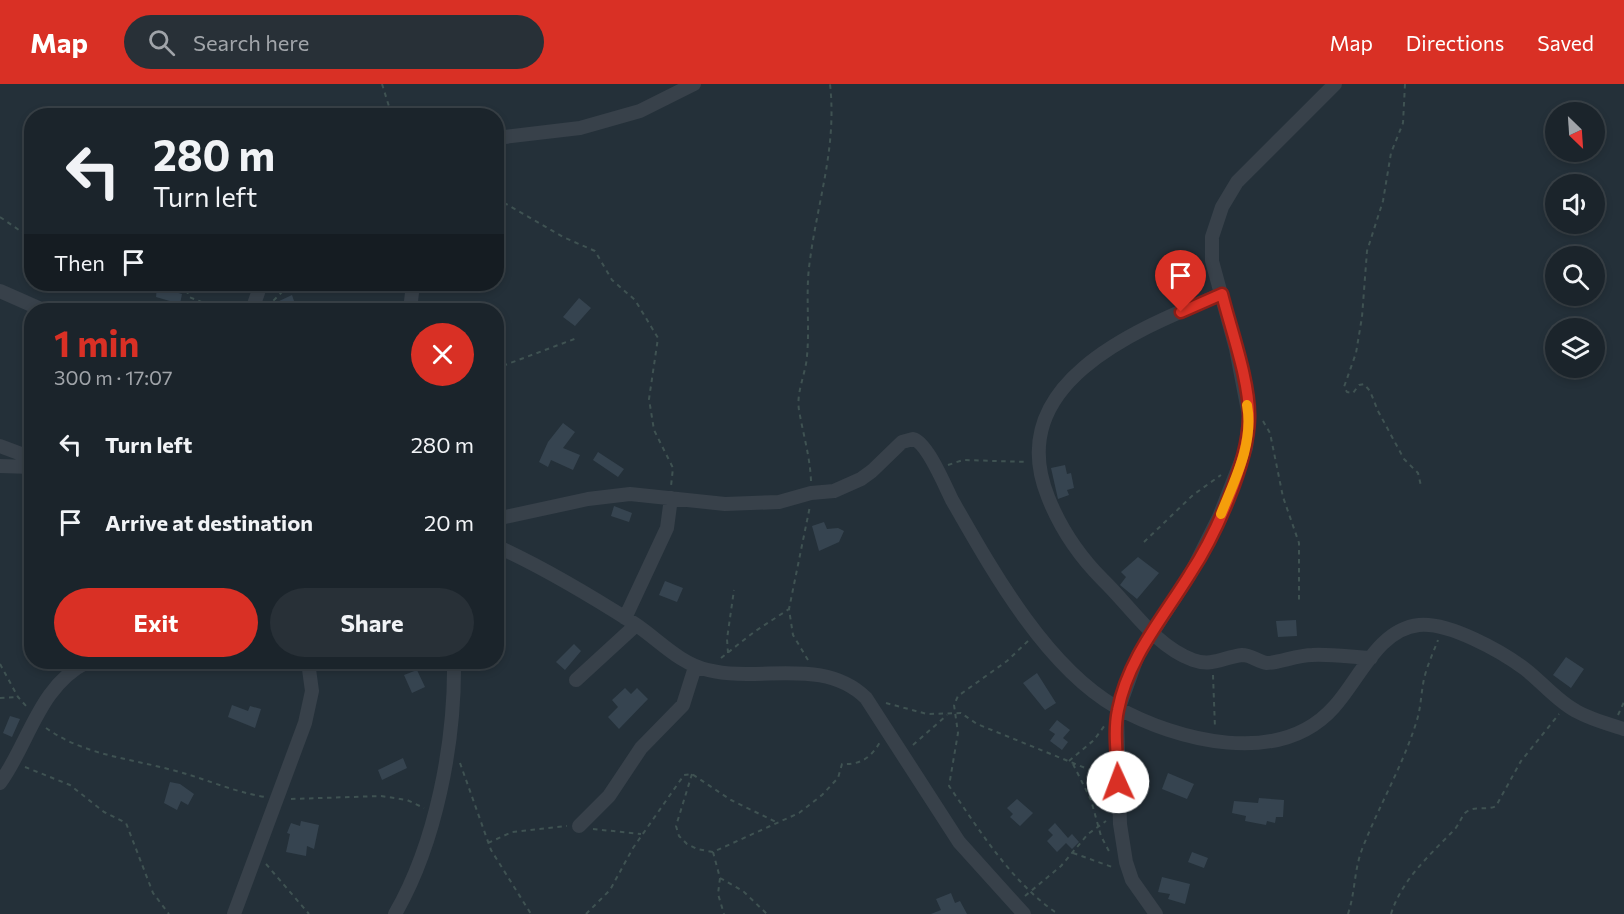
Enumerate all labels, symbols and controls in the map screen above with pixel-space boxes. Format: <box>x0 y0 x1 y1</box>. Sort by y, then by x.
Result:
search box <box>124 15 544 69</box>
text: Map <box>30 25 88 59</box>
icon: search <box>145 26 178 59</box>
text: Search here <box>193 29 309 56</box>
text: Map <box>1330 30 1373 55</box>
text: Directions <box>1406 30 1504 55</box>
text: Saved <box>1537 30 1594 55</box>
north arrow <box>1545 102 1605 162</box>
map controls <box>1545 102 1605 378</box>
text: 280 m <box>153 128 275 180</box>
icon: left <box>54 132 132 210</box>
button: sound <box>1545 174 1605 234</box>
text: Turn left <box>153 180 257 213</box>
icon: arrive <box>117 246 150 279</box>
button: search <box>1545 246 1605 306</box>
text: Then <box>54 249 105 276</box>
pin <box>1155 250 1206 312</box>
icon: arrive <box>1164 259 1197 292</box>
button: layers <box>1545 318 1605 378</box>
text: 1 min <box>54 320 139 364</box>
button: close <box>411 323 474 386</box>
text: 300 m · 17:07 <box>54 365 173 389</box>
icon: left <box>54 428 87 461</box>
text: Turn left <box>105 431 192 458</box>
text: 280 m <box>411 431 474 458</box>
icon: arrive <box>54 506 87 539</box>
text: Arrive at destination <box>105 509 313 536</box>
text: 20 m <box>424 509 474 536</box>
button: Exit <box>54 588 258 657</box>
button: Share <box>270 588 474 657</box>
position arrow <box>1086 750 1150 814</box>

